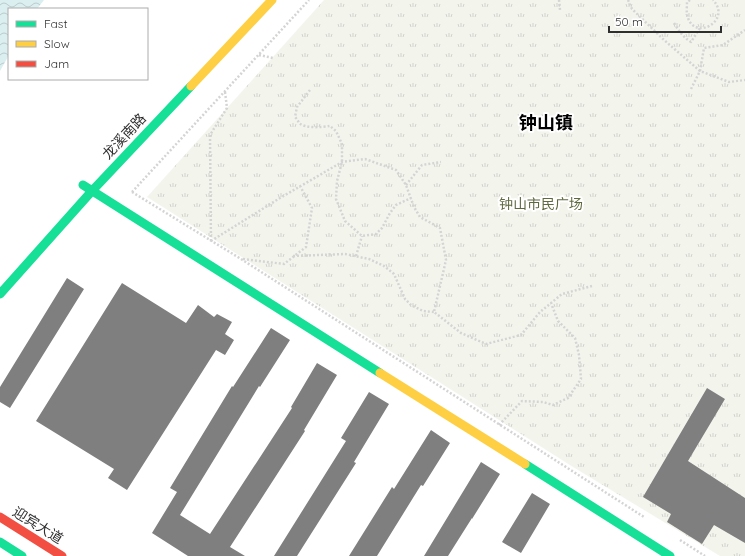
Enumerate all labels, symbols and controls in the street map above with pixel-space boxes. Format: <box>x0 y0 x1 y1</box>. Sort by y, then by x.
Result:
legend <box>8 8 148 80</box>
scale bar <box>609 8 721 34</box>
text: 50 m <box>615 14 643 29</box>
text: Fast <box>44 16 68 31</box>
text: Slow <box>44 36 70 51</box>
text: Jam <box>44 56 69 71</box>
street label: 龙溪南路 <box>98 109 150 163</box>
district label: 钟山镇 <box>519 111 573 134</box>
park label: 钟山市民广场 <box>499 195 583 213</box>
street label: 迎宾大道 <box>9 503 67 547</box>

